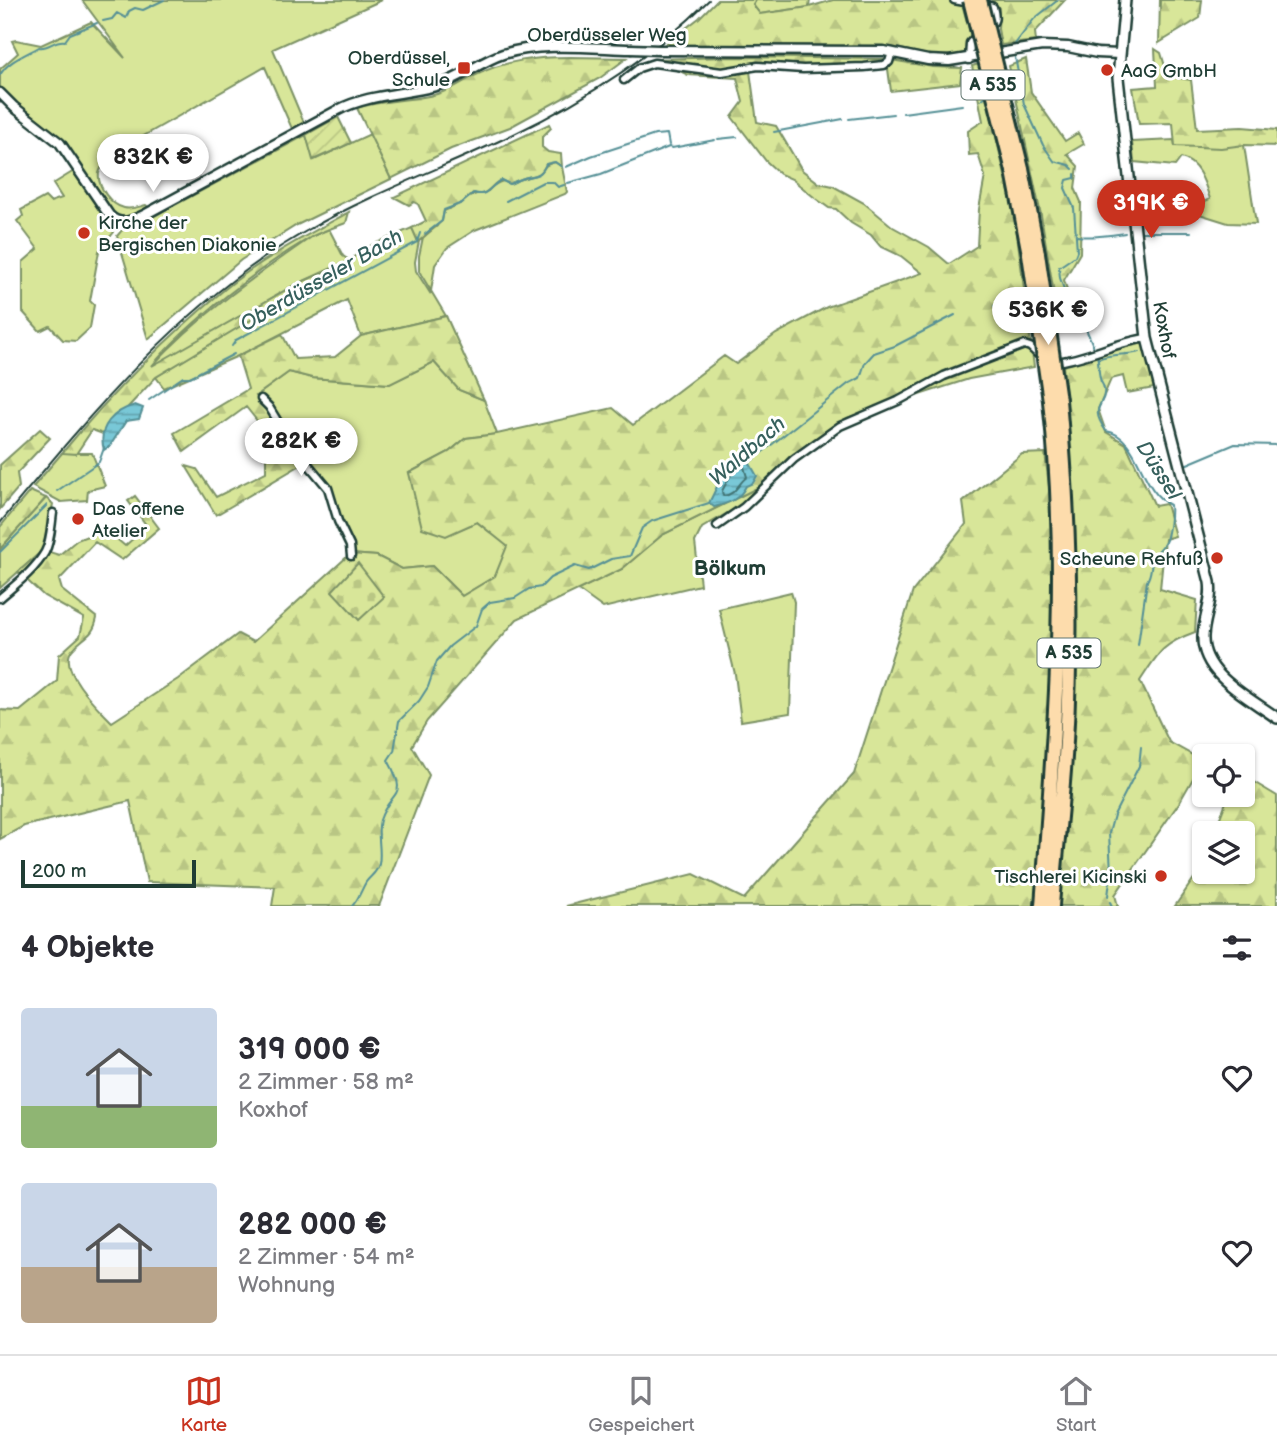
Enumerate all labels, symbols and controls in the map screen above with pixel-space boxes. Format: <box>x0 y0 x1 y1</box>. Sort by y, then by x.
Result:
street label: Oberdüsseler Weg <box>527 24 687 47</box>
place label: Oberdüssel, Schule <box>348 47 450 92</box>
marker: Oberdüssel, Schule <box>456 60 472 76</box>
place label: AaG GmbH <box>1121 60 1217 83</box>
marker: AaG GmbH <box>1099 62 1115 78</box>
road number: A 535 <box>962 70 1024 100</box>
pin: 832K € <box>96 134 210 194</box>
text: 832K € <box>113 143 193 171</box>
pin: 319K € <box>1094 180 1208 240</box>
text: 319K € <box>1113 189 1189 217</box>
place label: Kirche der Bergischen Diakonie <box>98 212 277 257</box>
water label: Oberdüsseler Bach <box>235 223 407 337</box>
marker: Kirche der Bergischen Diakonie <box>76 225 92 241</box>
pin: 536K € <box>991 288 1105 347</box>
text: 536K € <box>1008 296 1088 324</box>
street label: Koxhof <box>1147 300 1180 361</box>
water label: Waldbach <box>704 411 791 491</box>
pin: 282K € <box>244 419 358 478</box>
text: 282K € <box>261 427 341 455</box>
water label: Düssel <box>1131 436 1187 505</box>
place label: Das offene Atelier <box>92 498 184 543</box>
marker: Das offene Atelier <box>70 511 86 527</box>
place label: Scheune Rehfuß <box>1060 548 1203 571</box>
marker: Scheune Rehfuß <box>1209 550 1225 566</box>
district label: Bölkum <box>694 556 766 581</box>
road number: A 535 <box>1038 638 1100 668</box>
map controls <box>1192 744 1255 884</box>
button: locate <box>1192 744 1255 807</box>
button: layers <box>1192 821 1255 884</box>
scale bar <box>21 857 196 889</box>
text: 200 m <box>32 860 86 883</box>
place label: Tischlerei Kicinski <box>994 866 1147 889</box>
marker: Tischlerei Kicinski <box>1153 868 1169 884</box>
icon: filters <box>1218 929 1256 967</box>
text: 4 Objekte <box>21 930 154 966</box>
text: 319 000 € <box>238 1032 381 1068</box>
icon: home <box>77 1036 161 1120</box>
icon: heart <box>1218 1059 1256 1097</box>
text: 2 Zimmer · 58 m² <box>238 1068 414 1096</box>
text: Koxhof <box>238 1096 308 1124</box>
text: 282 000 € <box>238 1207 387 1243</box>
icon: home <box>77 1211 161 1295</box>
icon: heart <box>1218 1234 1256 1272</box>
text: 2 Zimmer · 54 m² <box>238 1243 415 1271</box>
text: Wohnung <box>238 1271 335 1299</box>
tab: Karte <box>181 1372 227 1437</box>
tab: Gespeichert <box>588 1372 695 1437</box>
tab: Start <box>1056 1372 1096 1437</box>

